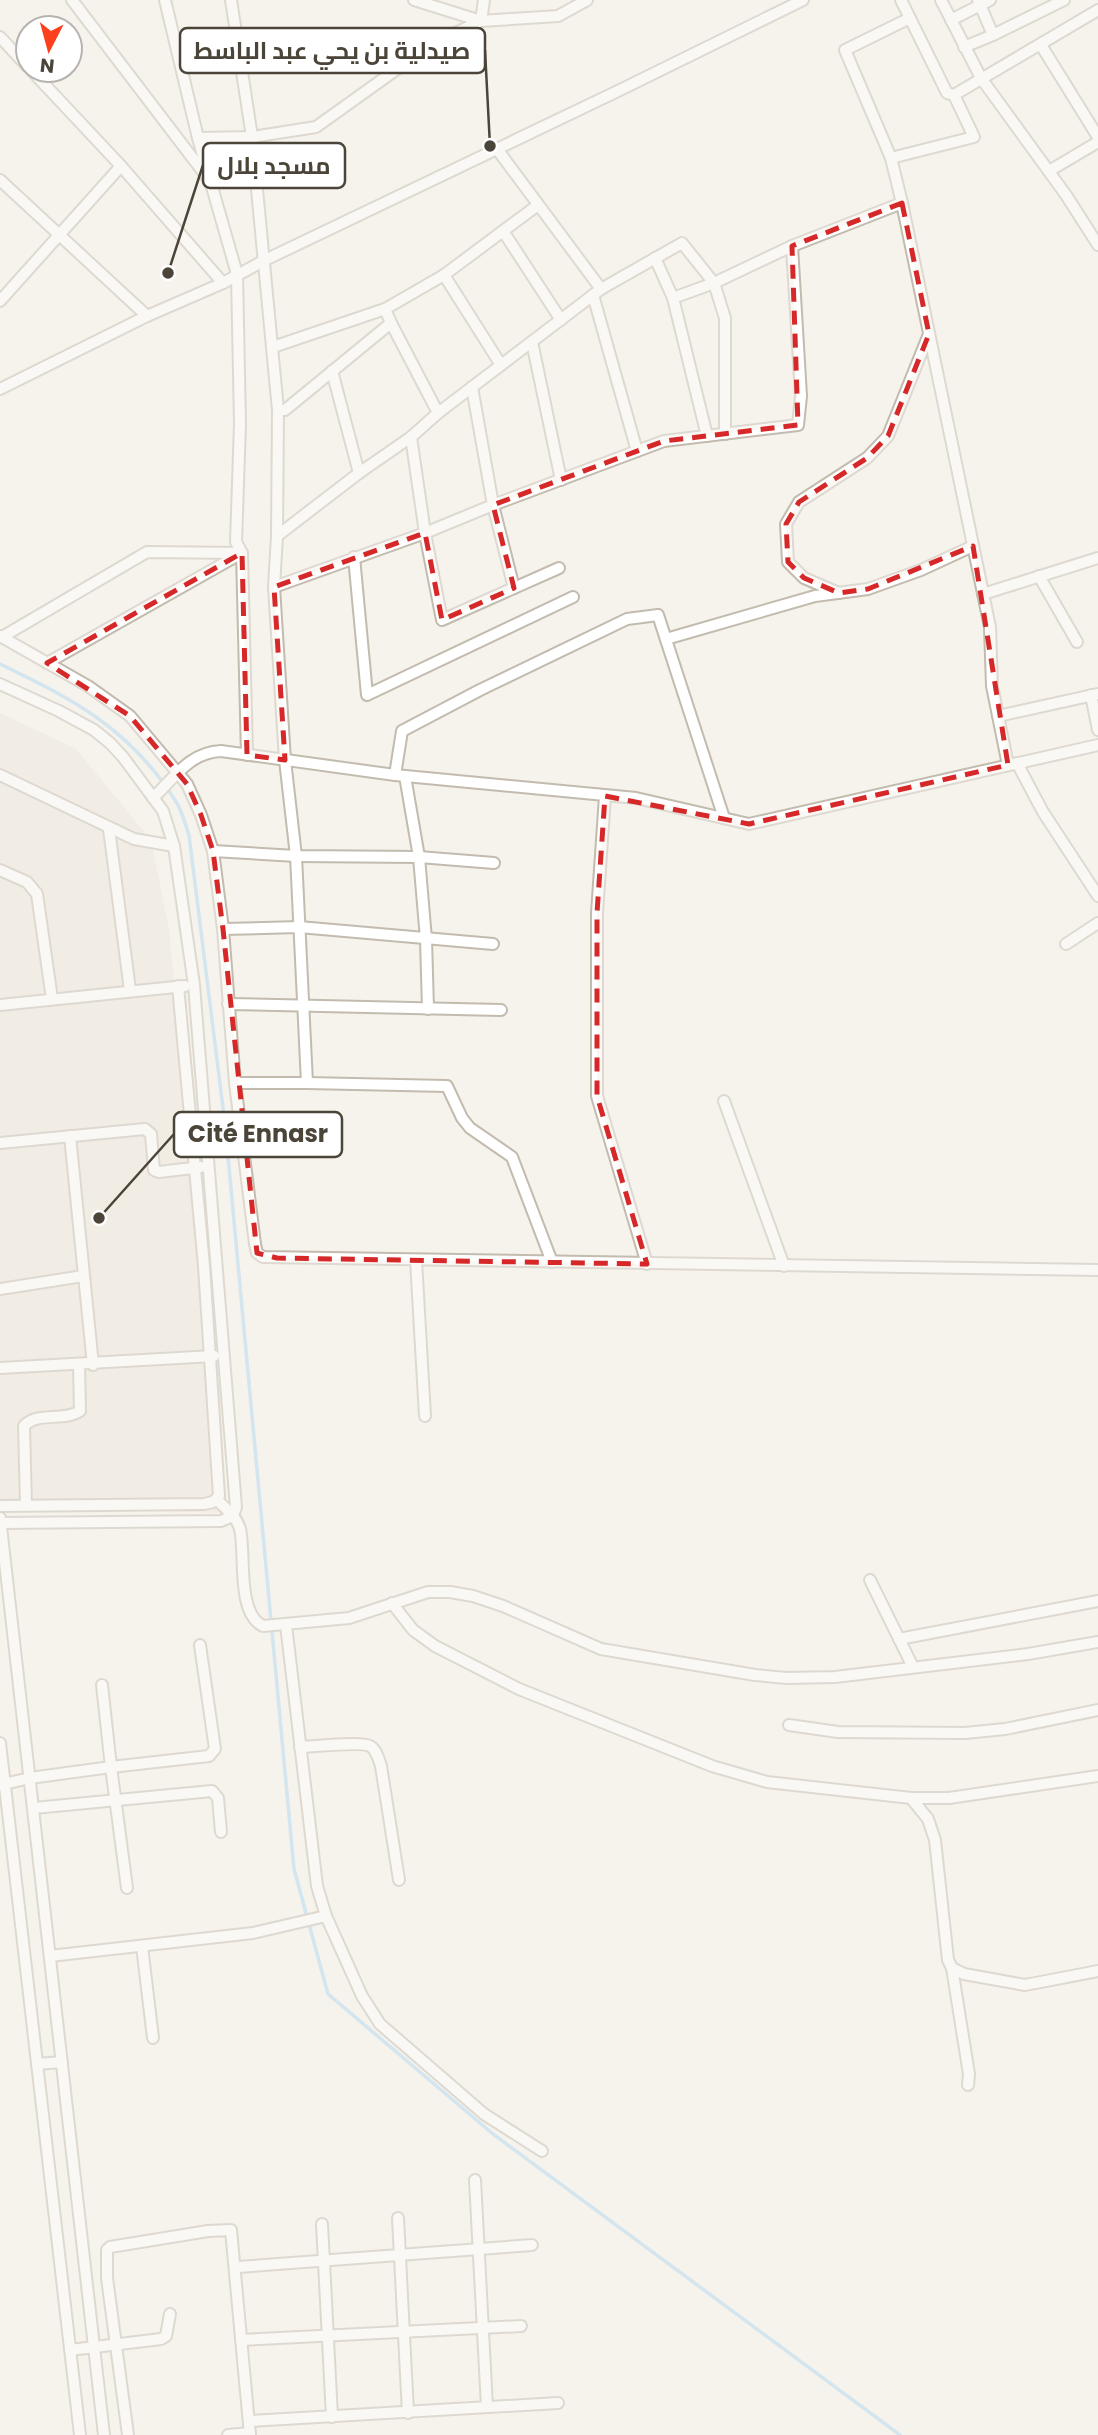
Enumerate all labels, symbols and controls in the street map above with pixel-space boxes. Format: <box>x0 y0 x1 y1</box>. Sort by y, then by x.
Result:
north arrow <box>14 14 84 84</box>
callout: صيدلية بن يحي عبد الباسط <box>180 28 485 73</box>
text: صيدلية بن يحي عبد الباسط <box>194 34 470 70</box>
text: N <box>39 51 56 80</box>
callout: مسجد بلال <box>203 143 345 188</box>
text: مسجد بلال <box>217 149 331 182</box>
callout: Cité Ennasr <box>174 1112 342 1157</box>
text: Cité Ennasr <box>188 1117 328 1150</box>

